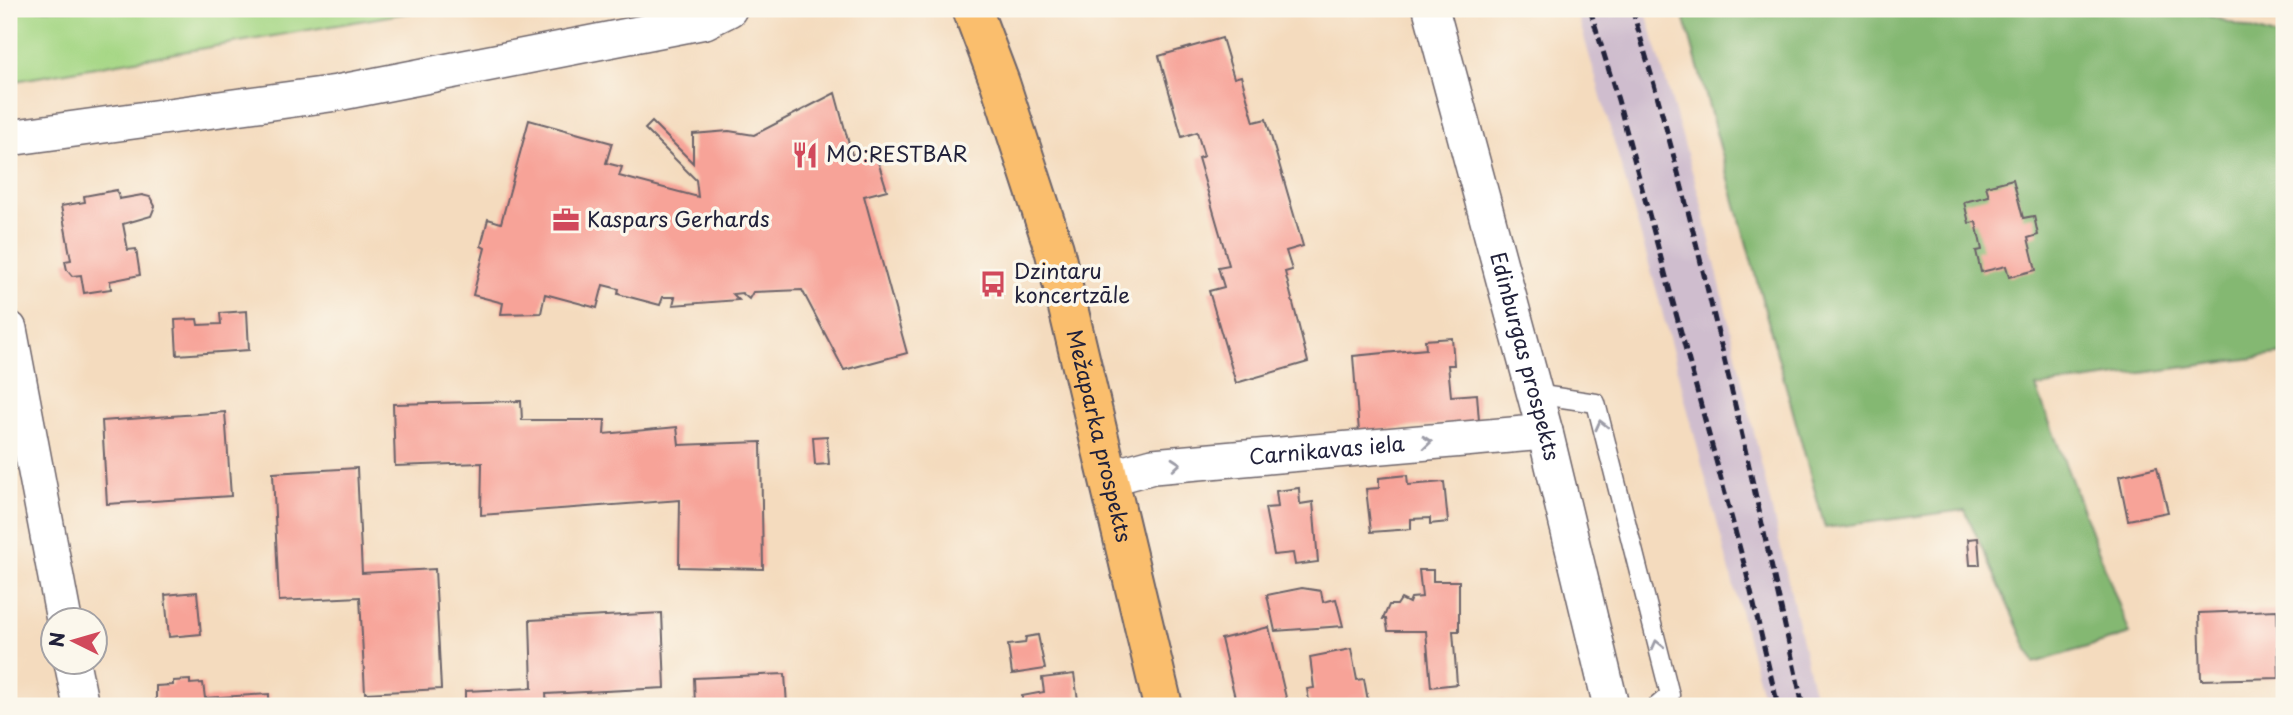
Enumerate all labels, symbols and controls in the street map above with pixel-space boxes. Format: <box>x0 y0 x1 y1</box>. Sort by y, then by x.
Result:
place label: MO:RESTBAR <box>826 137 968 169</box>
restaurant icon: MO:RESTBAR <box>790 140 820 170</box>
place label: Kaspars Gerhards <box>587 202 770 234</box>
office icon: Kaspars Gerhards <box>551 205 581 235</box>
street label: Edinburgas prospekts <box>1483 248 1569 464</box>
place label: Dzintaru koncertzāle <box>1014 254 1130 310</box>
bus stop icon: Dzintaru koncertzāle <box>978 269 1008 299</box>
street label: Mežaparka prospekts <box>1060 326 1141 545</box>
one-way arrow <box>1595 419 1609 431</box>
street label: Carnikavas iela <box>1248 426 1406 472</box>
one-way arrow <box>1421 435 1433 450</box>
one-way arrow <box>1171 457 1182 472</box>
north arrow <box>38 606 108 676</box>
text: N <box>41 631 71 648</box>
one-way arrow <box>1651 639 1665 651</box>

